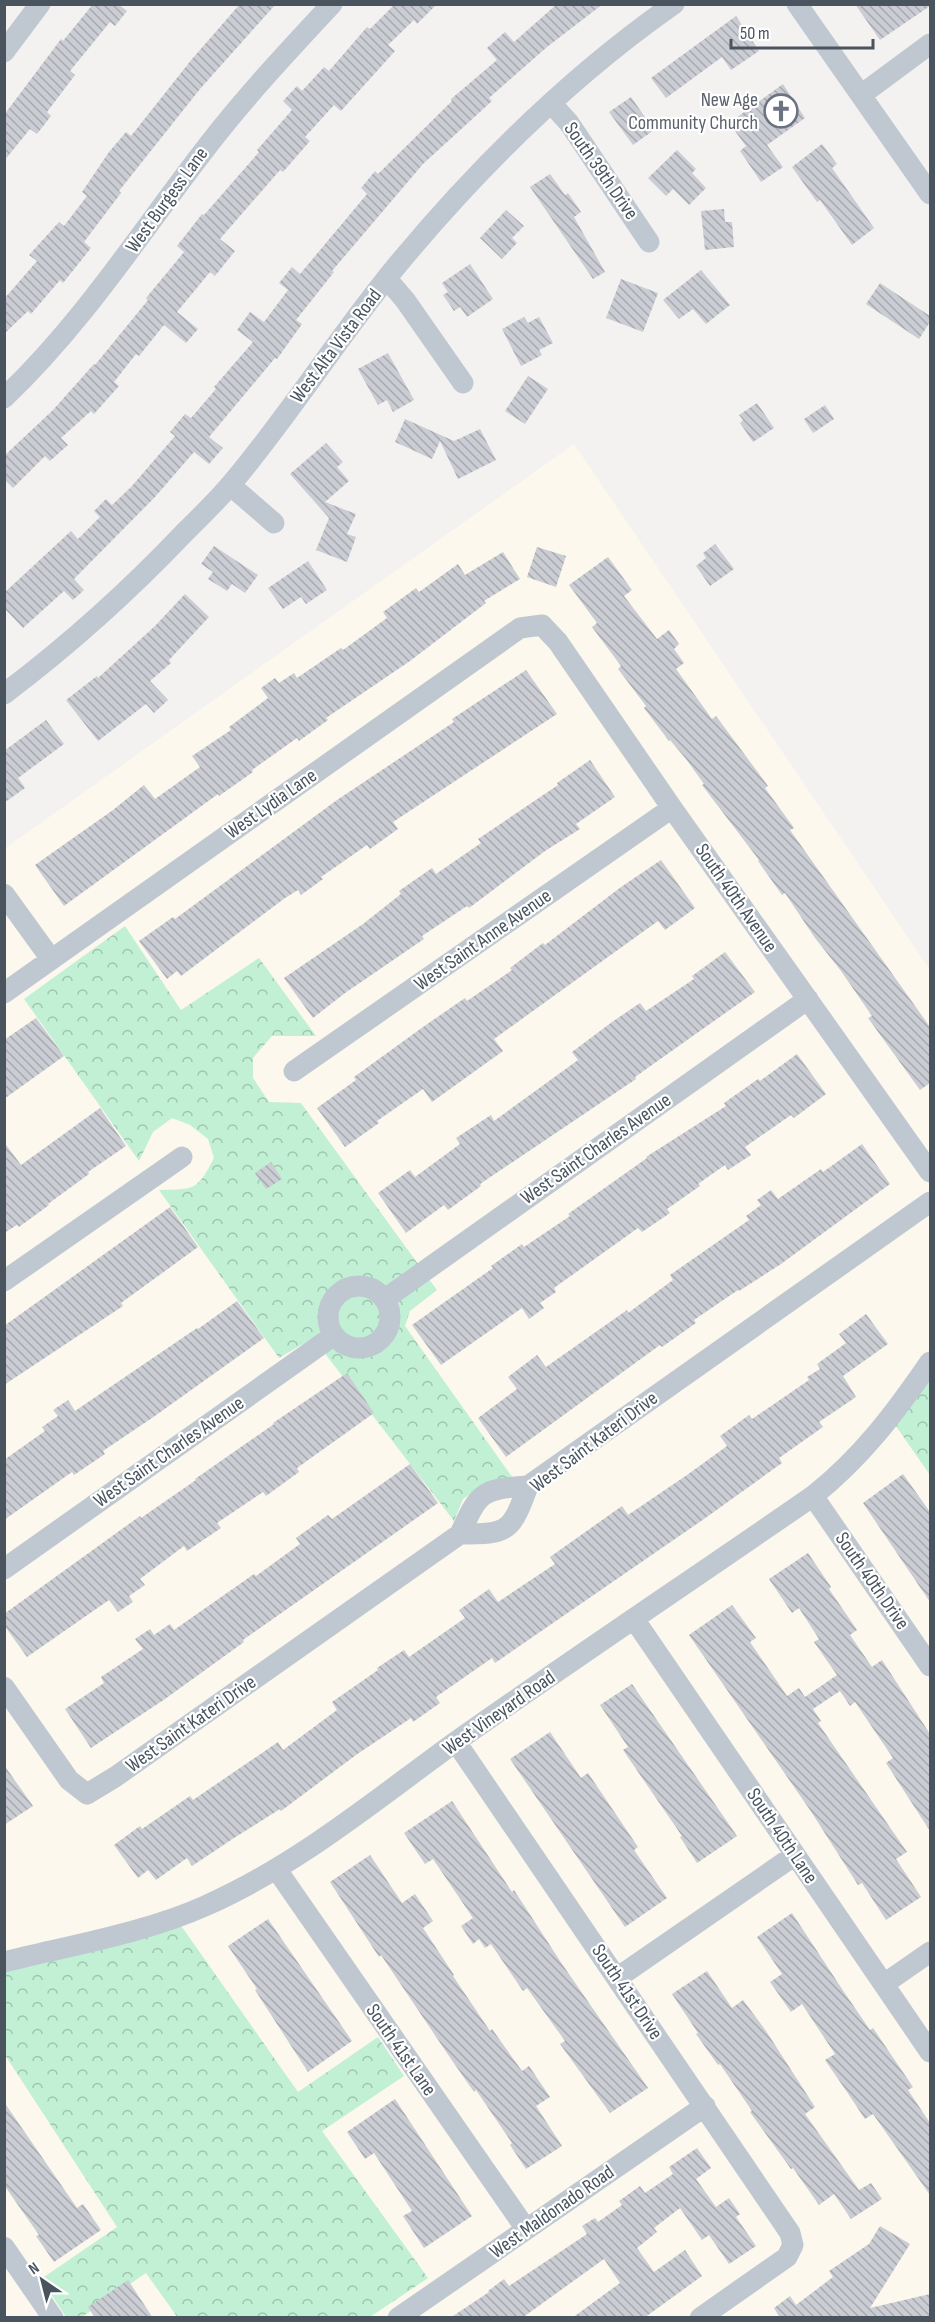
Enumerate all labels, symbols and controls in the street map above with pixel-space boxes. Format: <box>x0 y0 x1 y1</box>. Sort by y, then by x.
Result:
scale bar <box>731 12 874 50</box>
text: 50 m <box>740 23 770 44</box>
place label: New Age Community Church <box>628 88 758 135</box>
church icon: New Age Community Church <box>763 93 799 129</box>
street label: South 39th Drive <box>559 118 643 224</box>
street label: West Burgess Lane <box>121 143 213 257</box>
street label: West Alta Vista Road <box>285 284 387 408</box>
street label: West Lydia Lane <box>221 764 321 844</box>
street label: South 40th Avenue <box>690 839 782 957</box>
street label: West Saint Anne Avenue <box>410 884 556 996</box>
street label: West Saint Charles Avenue <box>516 1088 676 1210</box>
street label: West Saint Kateri Drive <box>526 1386 662 1498</box>
street label: West Saint Charles Avenue <box>89 1391 249 1513</box>
street label: South 40th Drive <box>830 1528 914 1634</box>
street label: West Vineyard Road <box>438 1665 560 1761</box>
street label: West Saint Kateri Drive <box>121 1670 261 1778</box>
street label: South 40th Lane <box>741 1784 823 1888</box>
street label: South 41st Drive <box>586 1940 668 2044</box>
street label: South 41st Lane <box>361 1999 441 2101</box>
street label: West Maldonado Road <box>485 2160 619 2264</box>
north arrow <box>12 2250 72 2310</box>
text: N <box>25 2259 43 2279</box>

